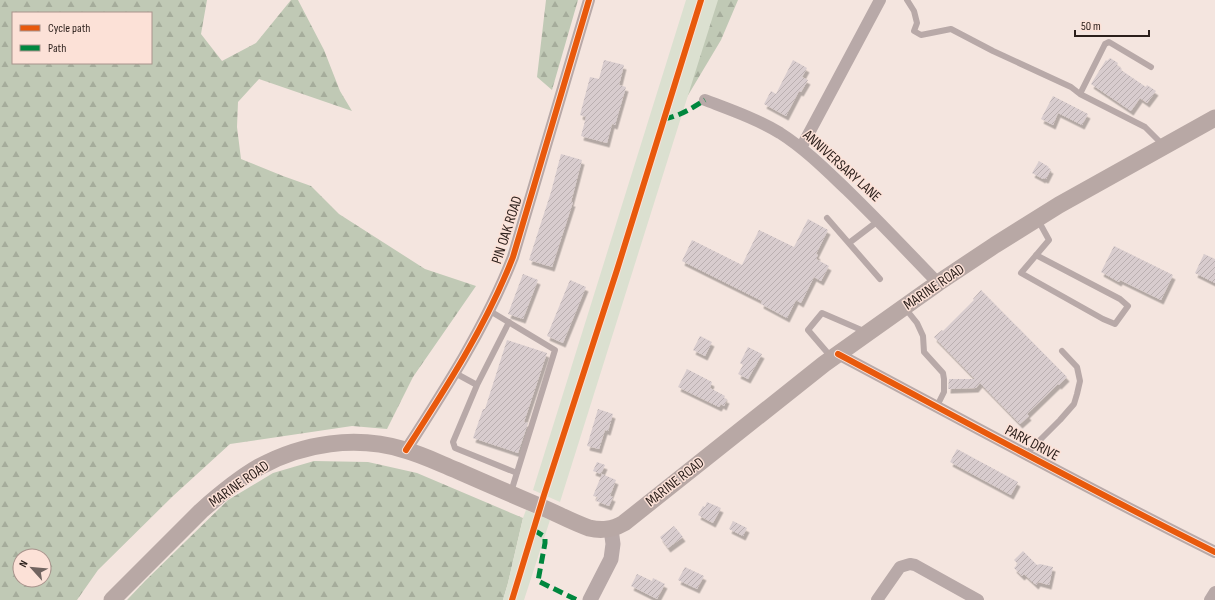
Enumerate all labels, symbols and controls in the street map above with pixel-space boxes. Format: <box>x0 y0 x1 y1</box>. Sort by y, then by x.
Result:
legend <box>12 12 152 64</box>
scale bar <box>1075 12 1149 38</box>
text: 50 m <box>1081 19 1101 34</box>
text: Cycle path <box>48 21 90 36</box>
text: Path <box>48 41 66 56</box>
street label: ANNIVERSARY LANE <box>798 125 885 206</box>
street label: PIN OAK ROAD <box>487 194 527 266</box>
street label: MARINE ROAD <box>900 260 968 314</box>
street label: PARK DRIVE <box>1002 421 1062 465</box>
street label: MARINE ROAD <box>642 453 708 511</box>
street label: MARINE ROAD <box>205 456 273 512</box>
north arrow <box>12 548 52 588</box>
text: N <box>16 558 31 569</box>

